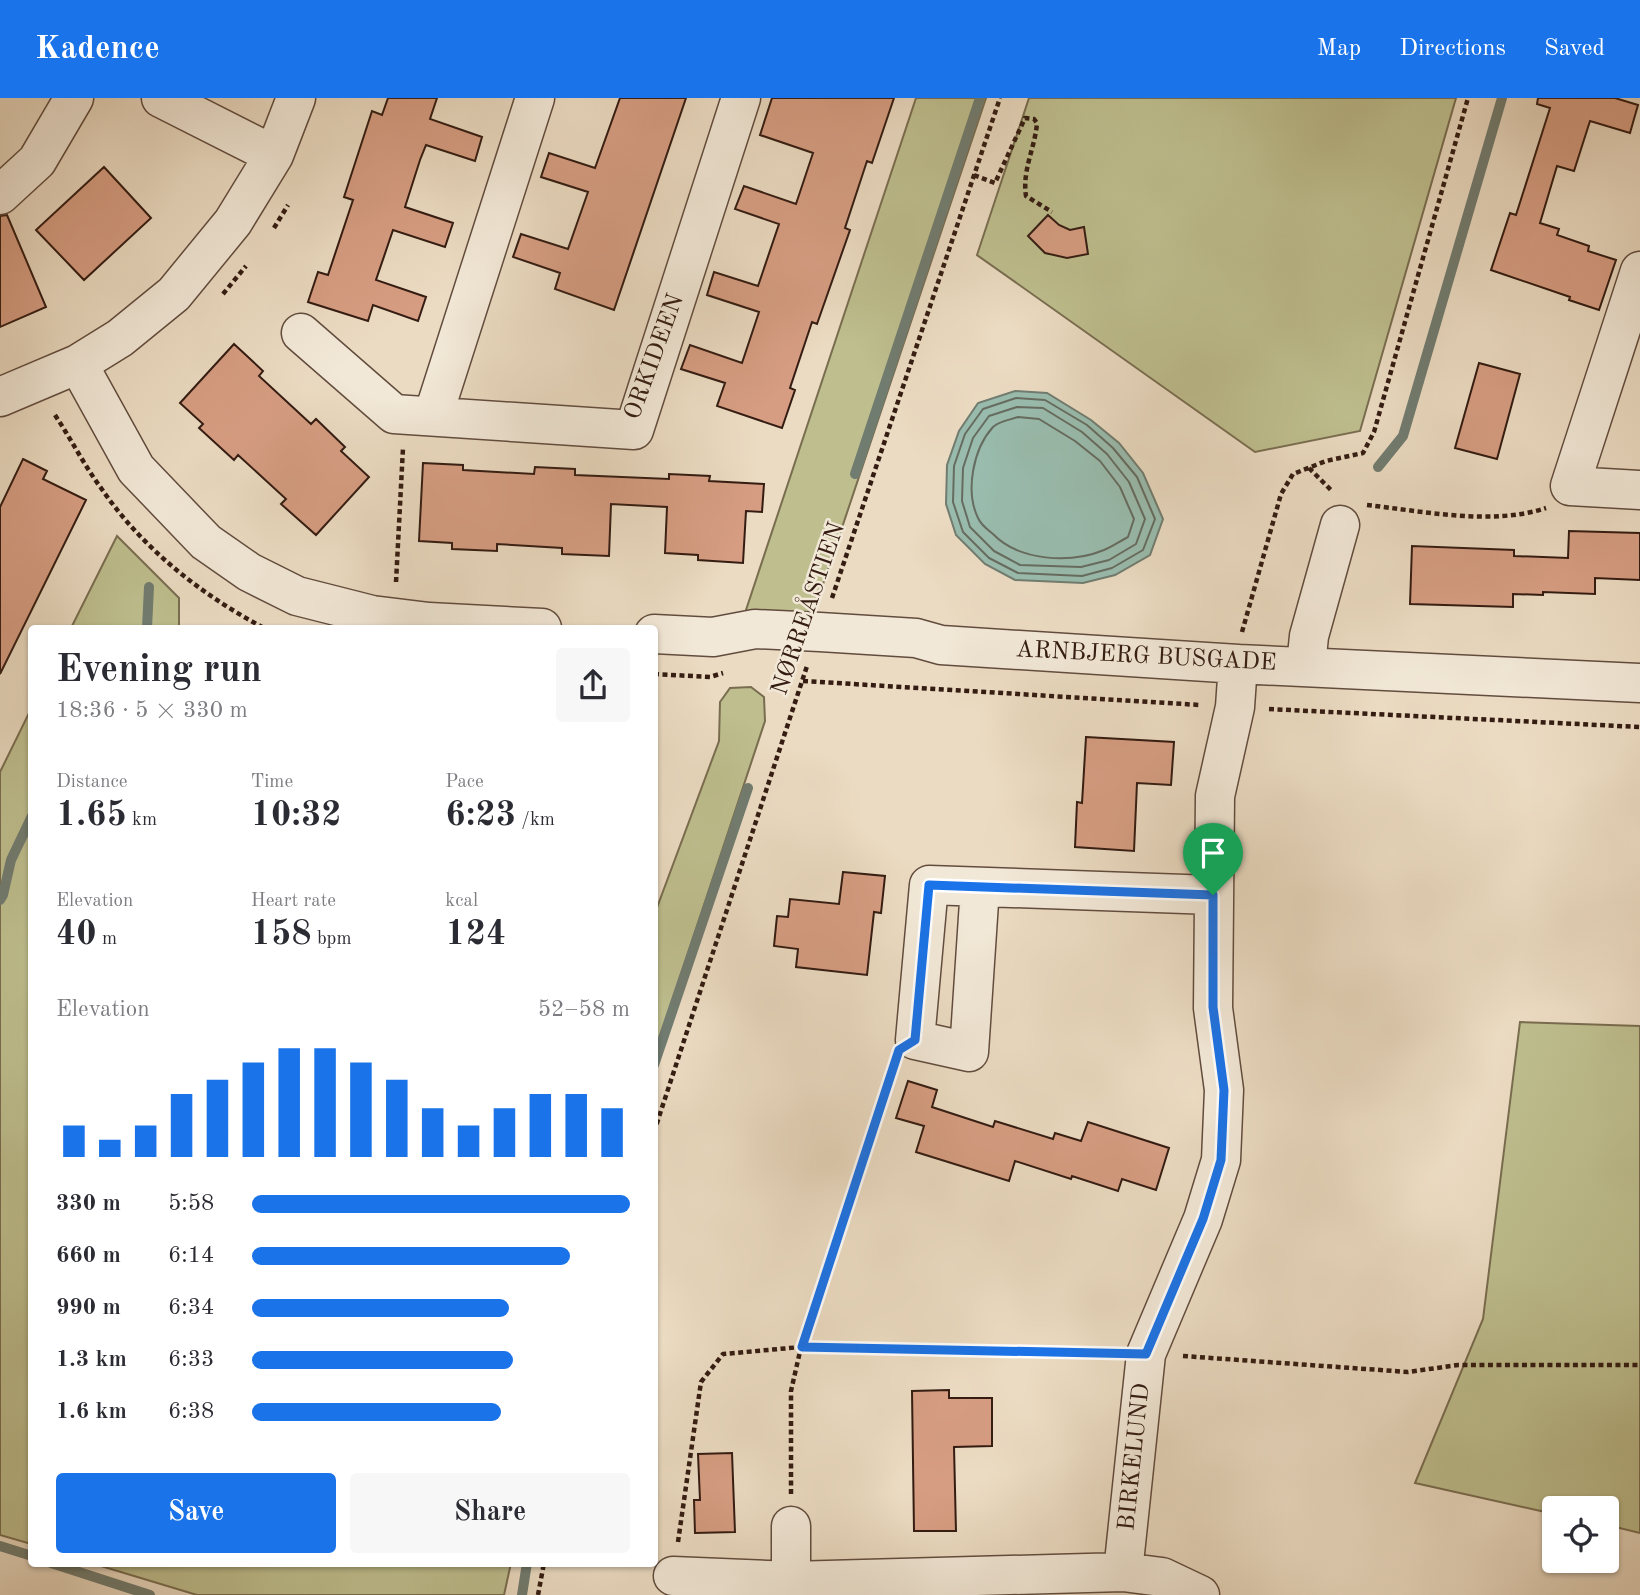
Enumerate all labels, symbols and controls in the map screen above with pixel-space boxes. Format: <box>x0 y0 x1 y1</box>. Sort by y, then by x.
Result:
text: Kadence <box>35 33 160 66</box>
text: Map <box>1317 37 1361 61</box>
text: Directions <box>1399 37 1506 61</box>
text: Saved <box>1544 37 1605 61</box>
street label: ORKIDEEN <box>621 291 689 423</box>
street label: NØRREÅSTIEN <box>763 518 850 699</box>
street label: ARNBJERG BUSGADE <box>1015 638 1277 676</box>
button: share <box>556 648 630 722</box>
text: Evening run <box>56 652 262 690</box>
text: 18:36 · 5 × 330 m <box>56 699 248 722</box>
text: Distance <box>56 773 128 792</box>
text: Time <box>251 773 293 792</box>
text: Pace <box>445 773 484 792</box>
text: 1.65 <box>56 798 127 833</box>
text: 10:32 <box>251 798 342 833</box>
text: 6:23 <box>445 798 516 833</box>
text: km <box>127 811 157 830</box>
text: /km <box>516 811 555 830</box>
pin <box>1183 823 1243 895</box>
icon: arrive <box>1194 834 1232 872</box>
text: Elevation <box>56 892 133 911</box>
text: Heart rate <box>251 892 336 911</box>
text: kcal <box>445 892 478 911</box>
text: 40 <box>56 917 97 952</box>
text: 158 <box>251 917 312 952</box>
text: 124 <box>445 917 506 952</box>
text: m <box>97 930 117 949</box>
text: bpm <box>312 930 352 949</box>
text: Elevation <box>56 998 150 1021</box>
text: 52–58 m <box>538 998 630 1021</box>
text: 330 m <box>56 1192 121 1215</box>
text: 5:58 <box>168 1192 214 1215</box>
text: 660 m <box>56 1244 121 1267</box>
text: 6:14 <box>168 1244 214 1267</box>
text: 990 m <box>56 1296 121 1319</box>
text: 6:34 <box>168 1296 214 1319</box>
text: 1.3 km <box>56 1348 127 1371</box>
text: 6:33 <box>168 1348 214 1371</box>
street label: BIRKELUND <box>1115 1382 1155 1532</box>
text: 1.6 km <box>56 1400 127 1423</box>
text: 6:38 <box>168 1400 214 1423</box>
button: Save <box>56 1473 336 1553</box>
button: Share <box>350 1473 630 1553</box>
map controls <box>1542 1496 1619 1573</box>
button: locate <box>1542 1496 1619 1573</box>

